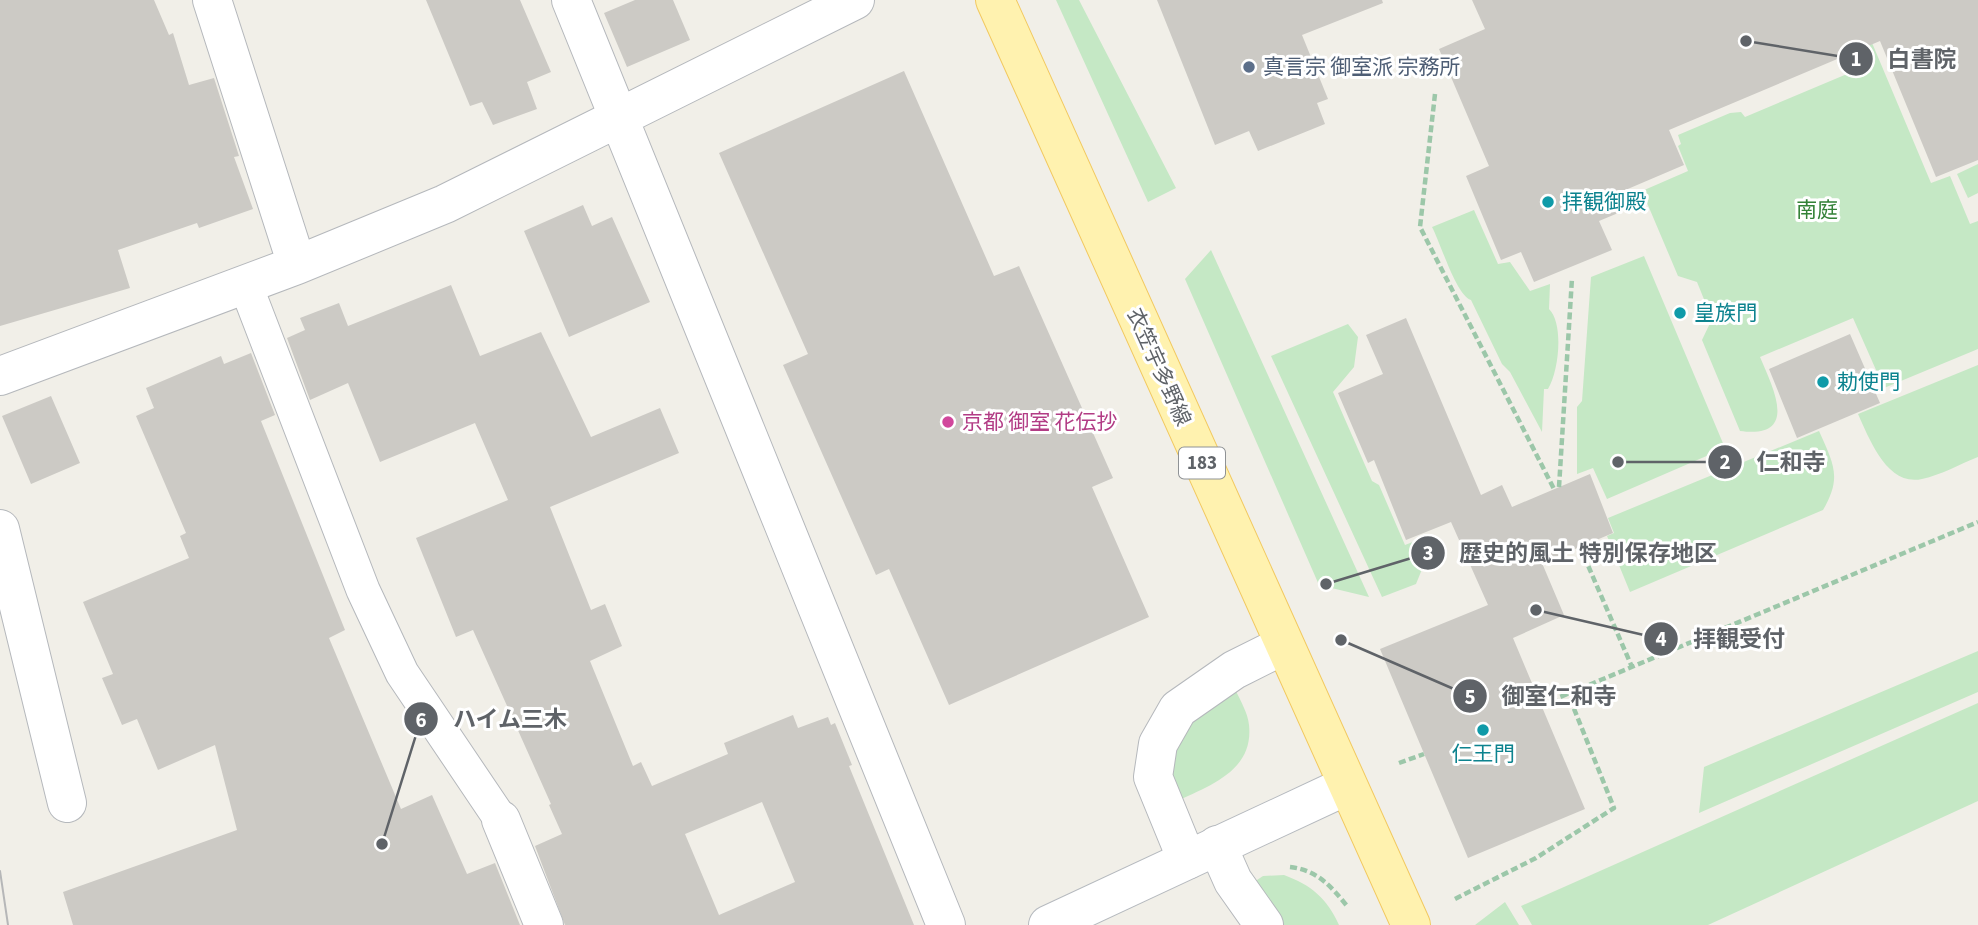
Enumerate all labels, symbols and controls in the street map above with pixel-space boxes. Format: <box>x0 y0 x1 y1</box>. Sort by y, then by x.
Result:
callout: 白書院 <box>1838 37 1970 81</box>
text: 白書院 <box>1888 43 1957 76</box>
text: 1 <box>1850 44 1862 74</box>
place label: 真言宗 御室派 宗務所 <box>1263 52 1460 82</box>
marker: 真言宗 御室派 宗務所 <box>1241 59 1257 75</box>
place label: 拝観御殿 <box>1562 187 1646 217</box>
marker: 拝観御殿 <box>1540 194 1556 210</box>
park label: 南庭 <box>1796 195 1838 225</box>
place label: 皇族門 <box>1694 298 1757 328</box>
street label: 衣笠宇多野線 <box>1120 303 1198 431</box>
marker: 皇族門 <box>1672 305 1688 321</box>
place label: 勅使門 <box>1837 367 1900 397</box>
marker: 勅使門 <box>1815 374 1831 390</box>
place label: 京都 御室 花伝抄 <box>962 407 1117 437</box>
marker: 京都 御室 花伝抄 <box>940 414 956 430</box>
callout: 仁和寺 <box>1707 440 1839 484</box>
text: 仁和寺 <box>1757 446 1826 479</box>
road number: 183 <box>1179 447 1225 478</box>
text: 2 <box>1719 447 1731 477</box>
callout: 歴史的風土 特別保存地区 <box>1410 531 1731 575</box>
text: 歴史的風土 特別保存地区 <box>1459 537 1717 570</box>
text: 3 <box>1422 538 1434 568</box>
callout: 拝観受付 <box>1644 617 1799 661</box>
text: 拝観受付 <box>1693 623 1785 656</box>
text: 4 <box>1655 624 1667 654</box>
callout: 御室仁和寺 <box>1453 674 1631 718</box>
text: 御室仁和寺 <box>1502 680 1617 713</box>
text: 5 <box>1464 682 1476 712</box>
callout: ハイム三木 <box>403 697 581 741</box>
text: ハイム三木 <box>453 703 567 736</box>
text: 6 <box>415 705 427 735</box>
marker: 仁王門 <box>1475 722 1491 738</box>
place label: 仁王門 <box>1452 739 1515 769</box>

